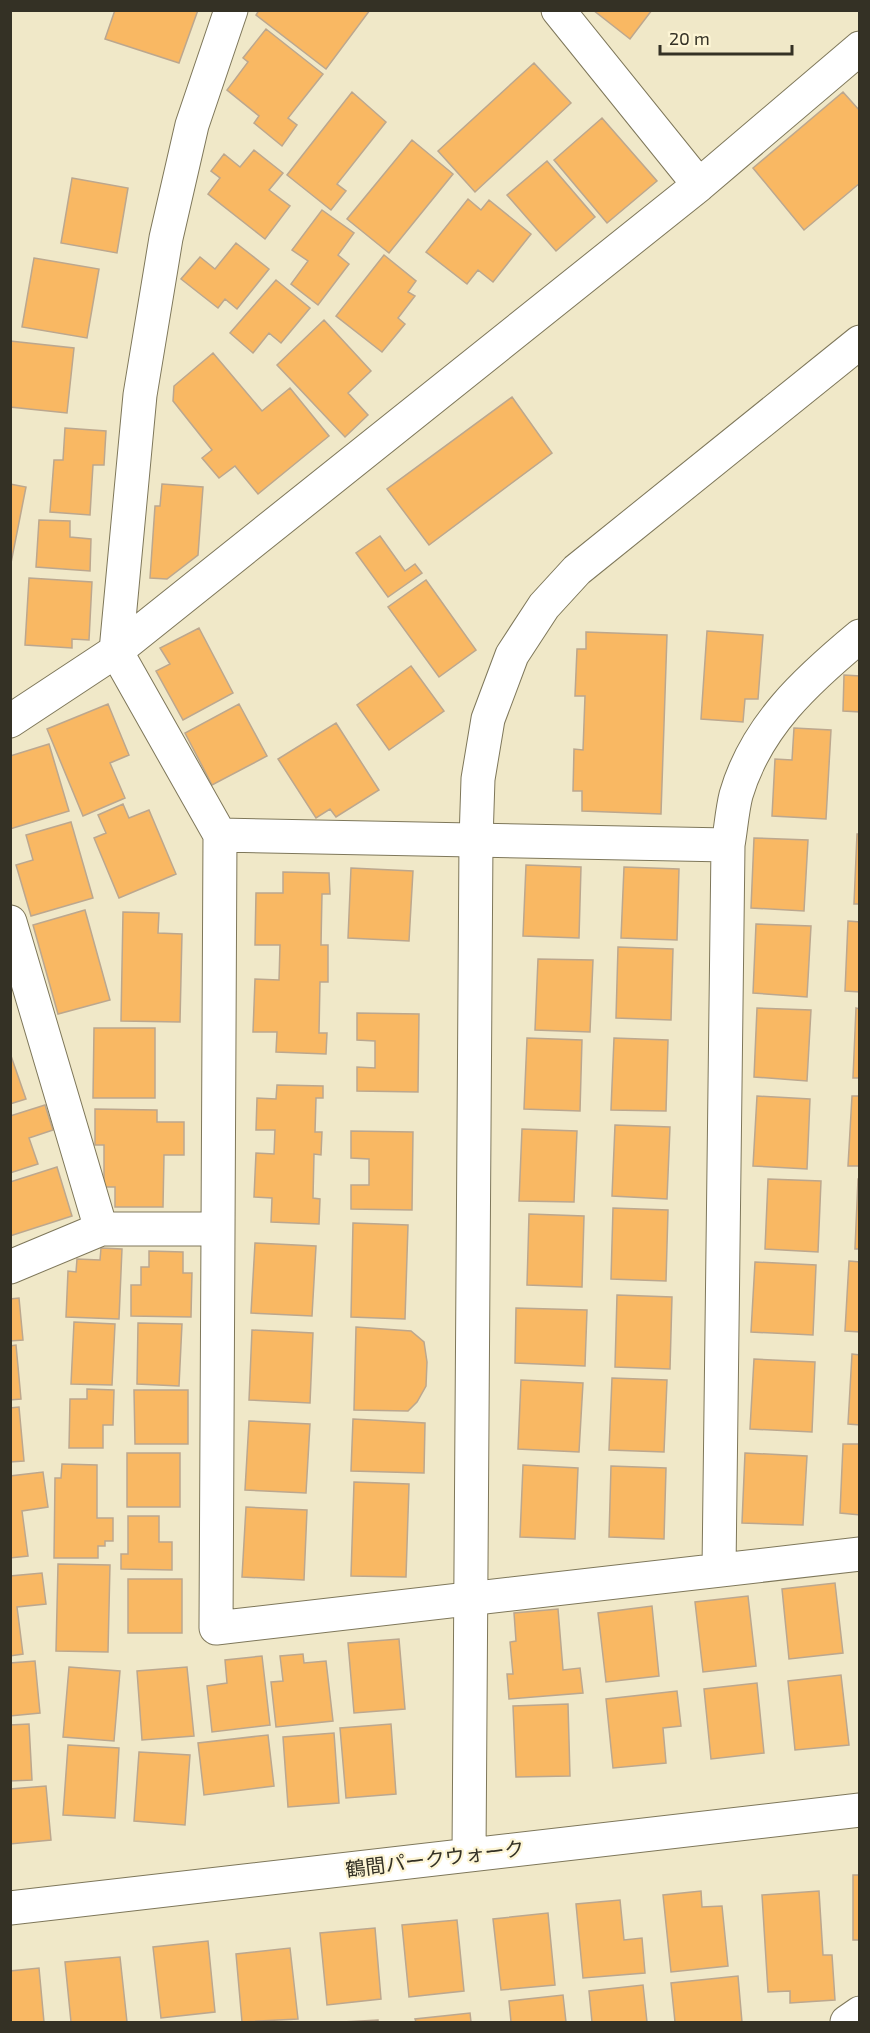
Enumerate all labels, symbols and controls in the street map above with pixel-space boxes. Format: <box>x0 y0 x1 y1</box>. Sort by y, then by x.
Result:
scale bar <box>660 18 792 56</box>
text: 20 m <box>669 27 710 49</box>
street label: 鶴間パークウォーク <box>344 1835 526 1881</box>

